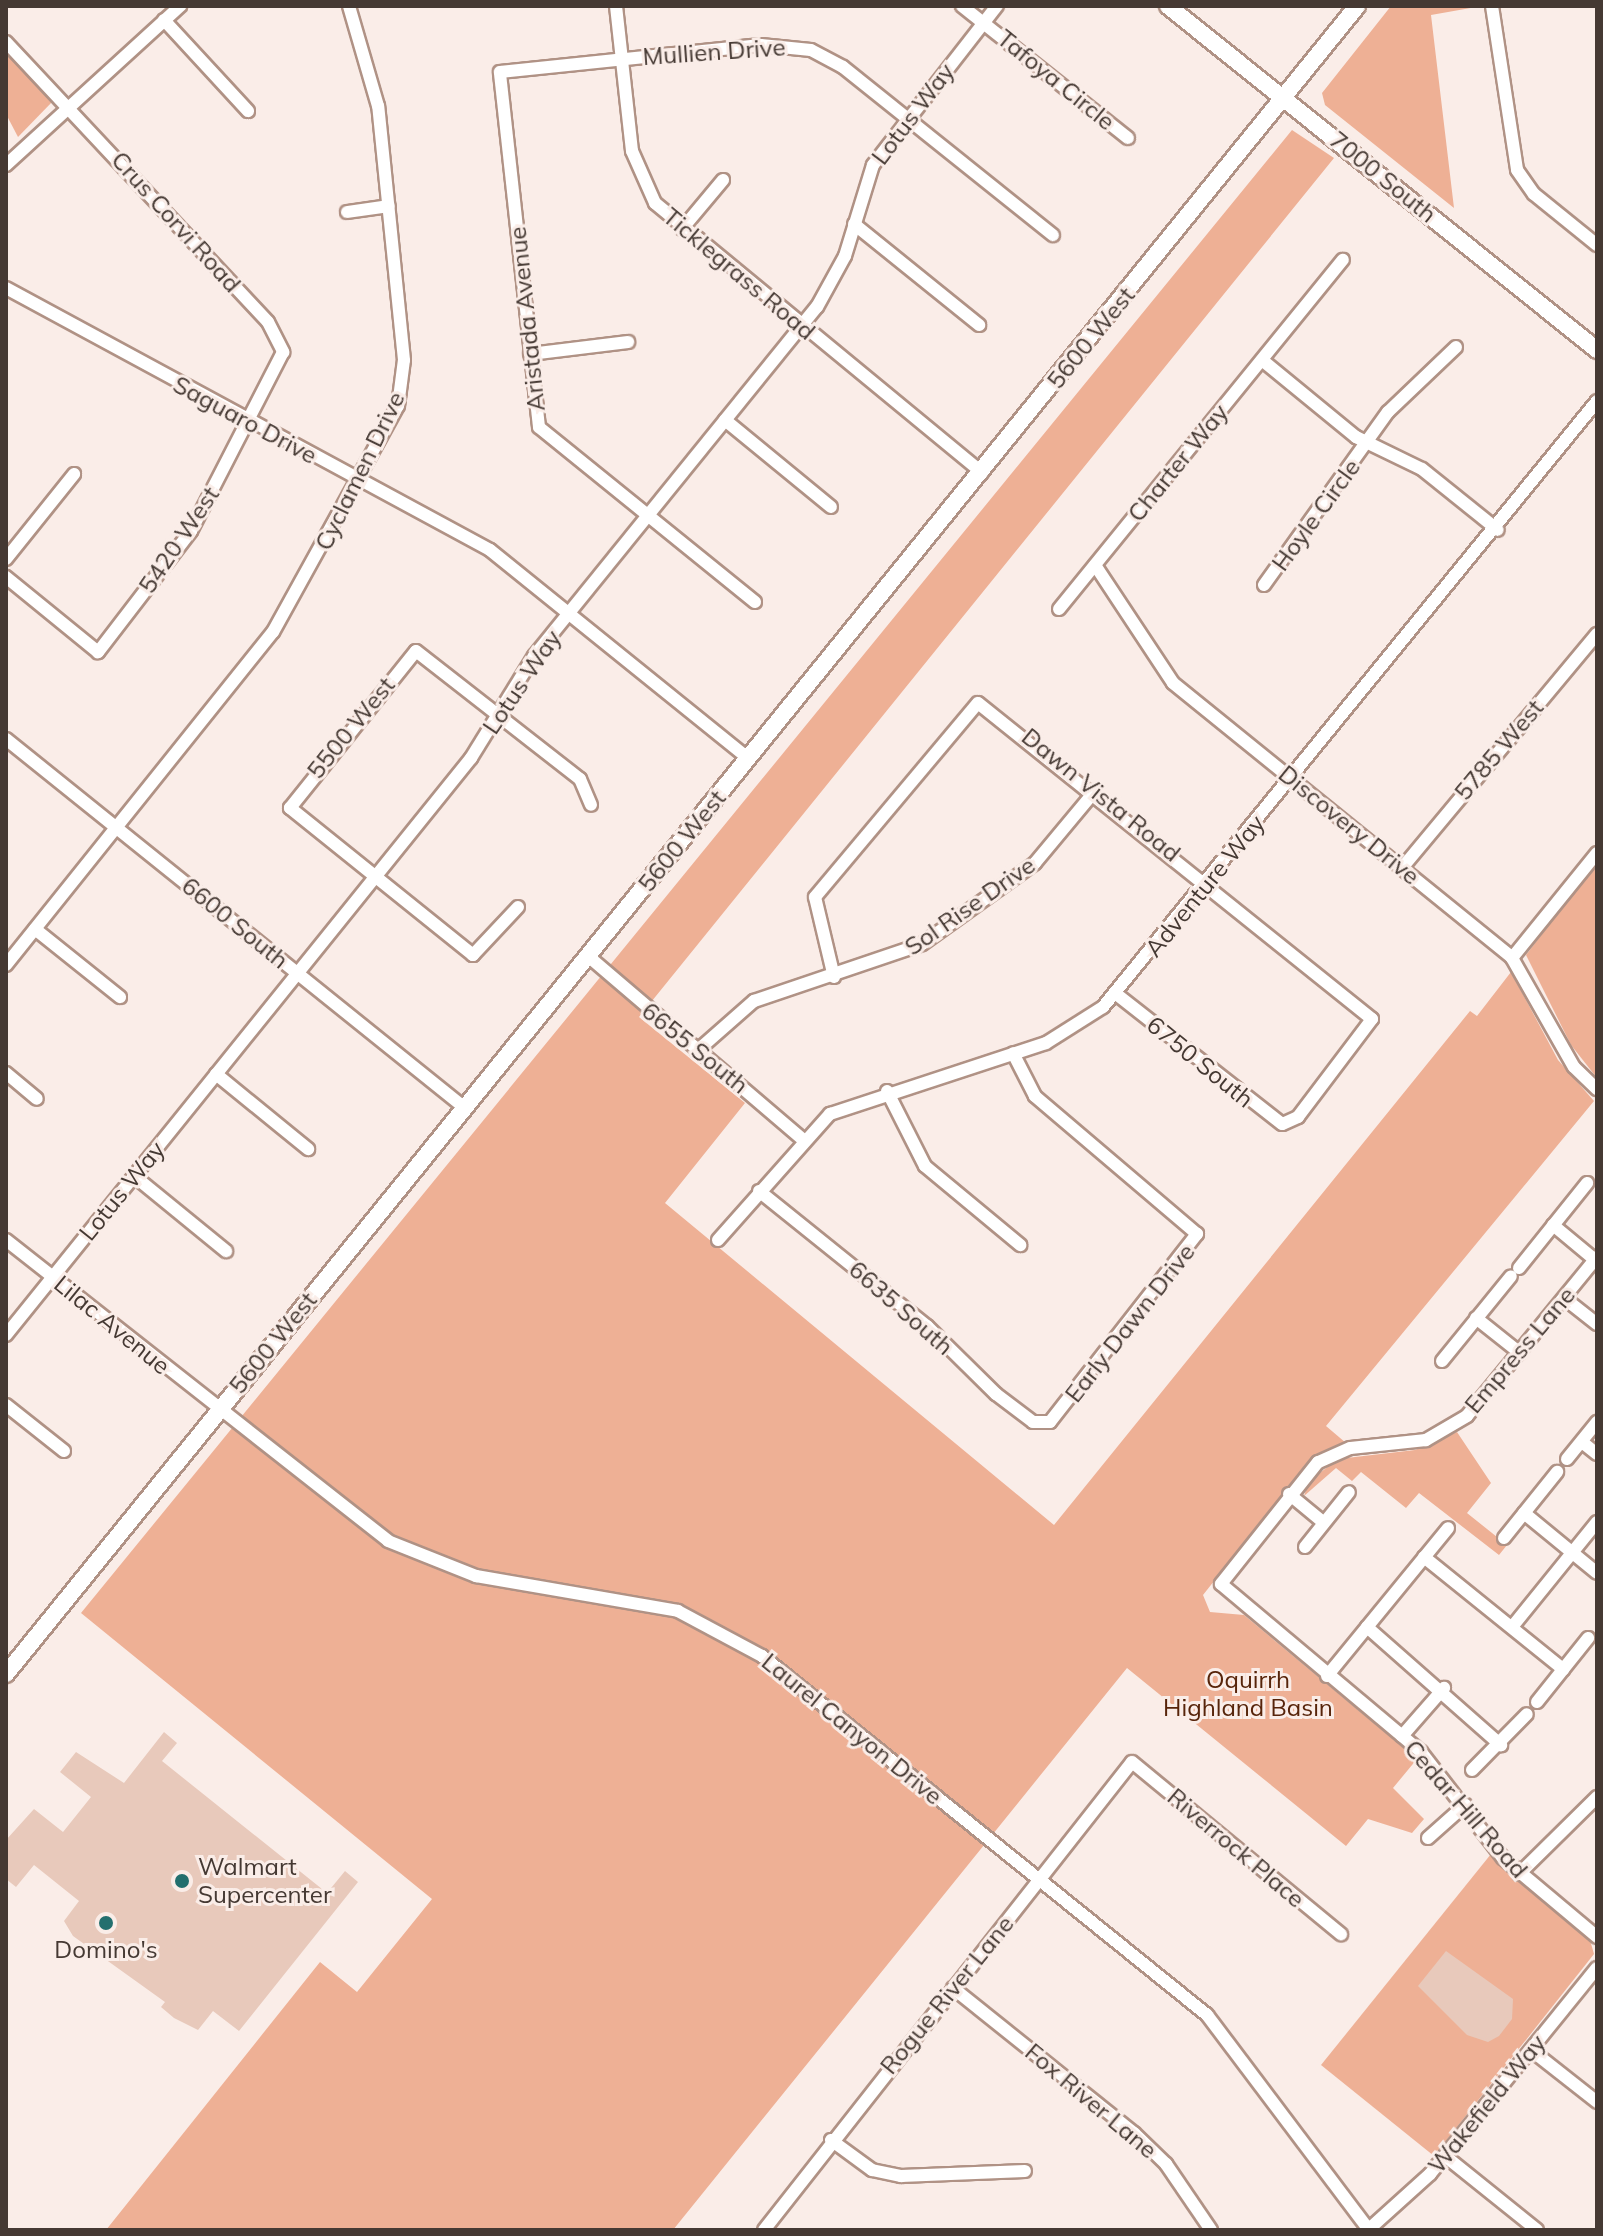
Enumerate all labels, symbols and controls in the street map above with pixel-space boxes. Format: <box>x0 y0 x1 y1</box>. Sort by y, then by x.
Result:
street label: Tafoya Circle <box>991 24 1121 136</box>
street label: Mullien Drive <box>642 33 786 71</box>
street label: Lotus Way <box>866 58 960 170</box>
street label: 7000 South <box>1324 125 1442 229</box>
street label: Crus Corvi Road <box>105 146 247 298</box>
street label: Ticklegrass Road <box>657 202 821 346</box>
street label: Aristada Avenue <box>503 225 551 413</box>
street label: 5600 West <box>1041 281 1141 395</box>
street label: Saguaro Drive <box>168 370 322 470</box>
street label: Cyclamen Drive <box>309 387 411 555</box>
street label: Charter Way <box>1122 398 1234 528</box>
street label: Hoyle Circle <box>1266 454 1366 576</box>
street label: 5420 West <box>133 481 225 599</box>
street label: Lotus Way <box>477 624 567 740</box>
street label: 5500 West <box>301 671 401 785</box>
street label: 5785 West <box>1449 694 1549 806</box>
street label: Dawn Vista Road <box>1016 722 1186 868</box>
street label: Discovery Drive <box>1273 759 1425 891</box>
street label: 5600 West <box>632 784 732 898</box>
street label: Adventure Way <box>1139 809 1271 963</box>
street label: Sol Rise Drive <box>899 851 1041 961</box>
street label: 6600 South <box>176 871 294 975</box>
street label: 6655 South <box>636 996 754 1100</box>
street label: 6750 South <box>1141 1010 1259 1114</box>
street label: Lotus Way <box>73 1136 171 1246</box>
street label: Early Dawn Drive <box>1059 1238 1201 1408</box>
street label: 6635 South <box>843 1255 959 1361</box>
street label: Lilac Avenue <box>48 1270 176 1380</box>
street label: Empress Lane <box>1459 1281 1581 1419</box>
street label: 5600 West <box>223 1286 323 1400</box>
street label: Laurel Canyon Drive <box>756 1647 948 1811</box>
park label: Oquirrh Highland Basin <box>1163 1666 1333 1722</box>
street label: Cedar Hill Road <box>1398 1734 1534 1884</box>
street label: Riverrock Place <box>1162 1782 1310 1914</box>
place label: Walmart Supercenter <box>198 1853 332 1909</box>
marker: Walmart Supercenter <box>173 1872 191 1890</box>
street label: Rogue River Lane <box>874 1910 1020 2080</box>
marker: Domino's <box>97 1914 115 1932</box>
place label: Domino's <box>54 1936 158 1964</box>
street label: Wakefield Way <box>1422 2029 1552 2179</box>
street label: Fox River Lane <box>1019 2038 1163 2164</box>

